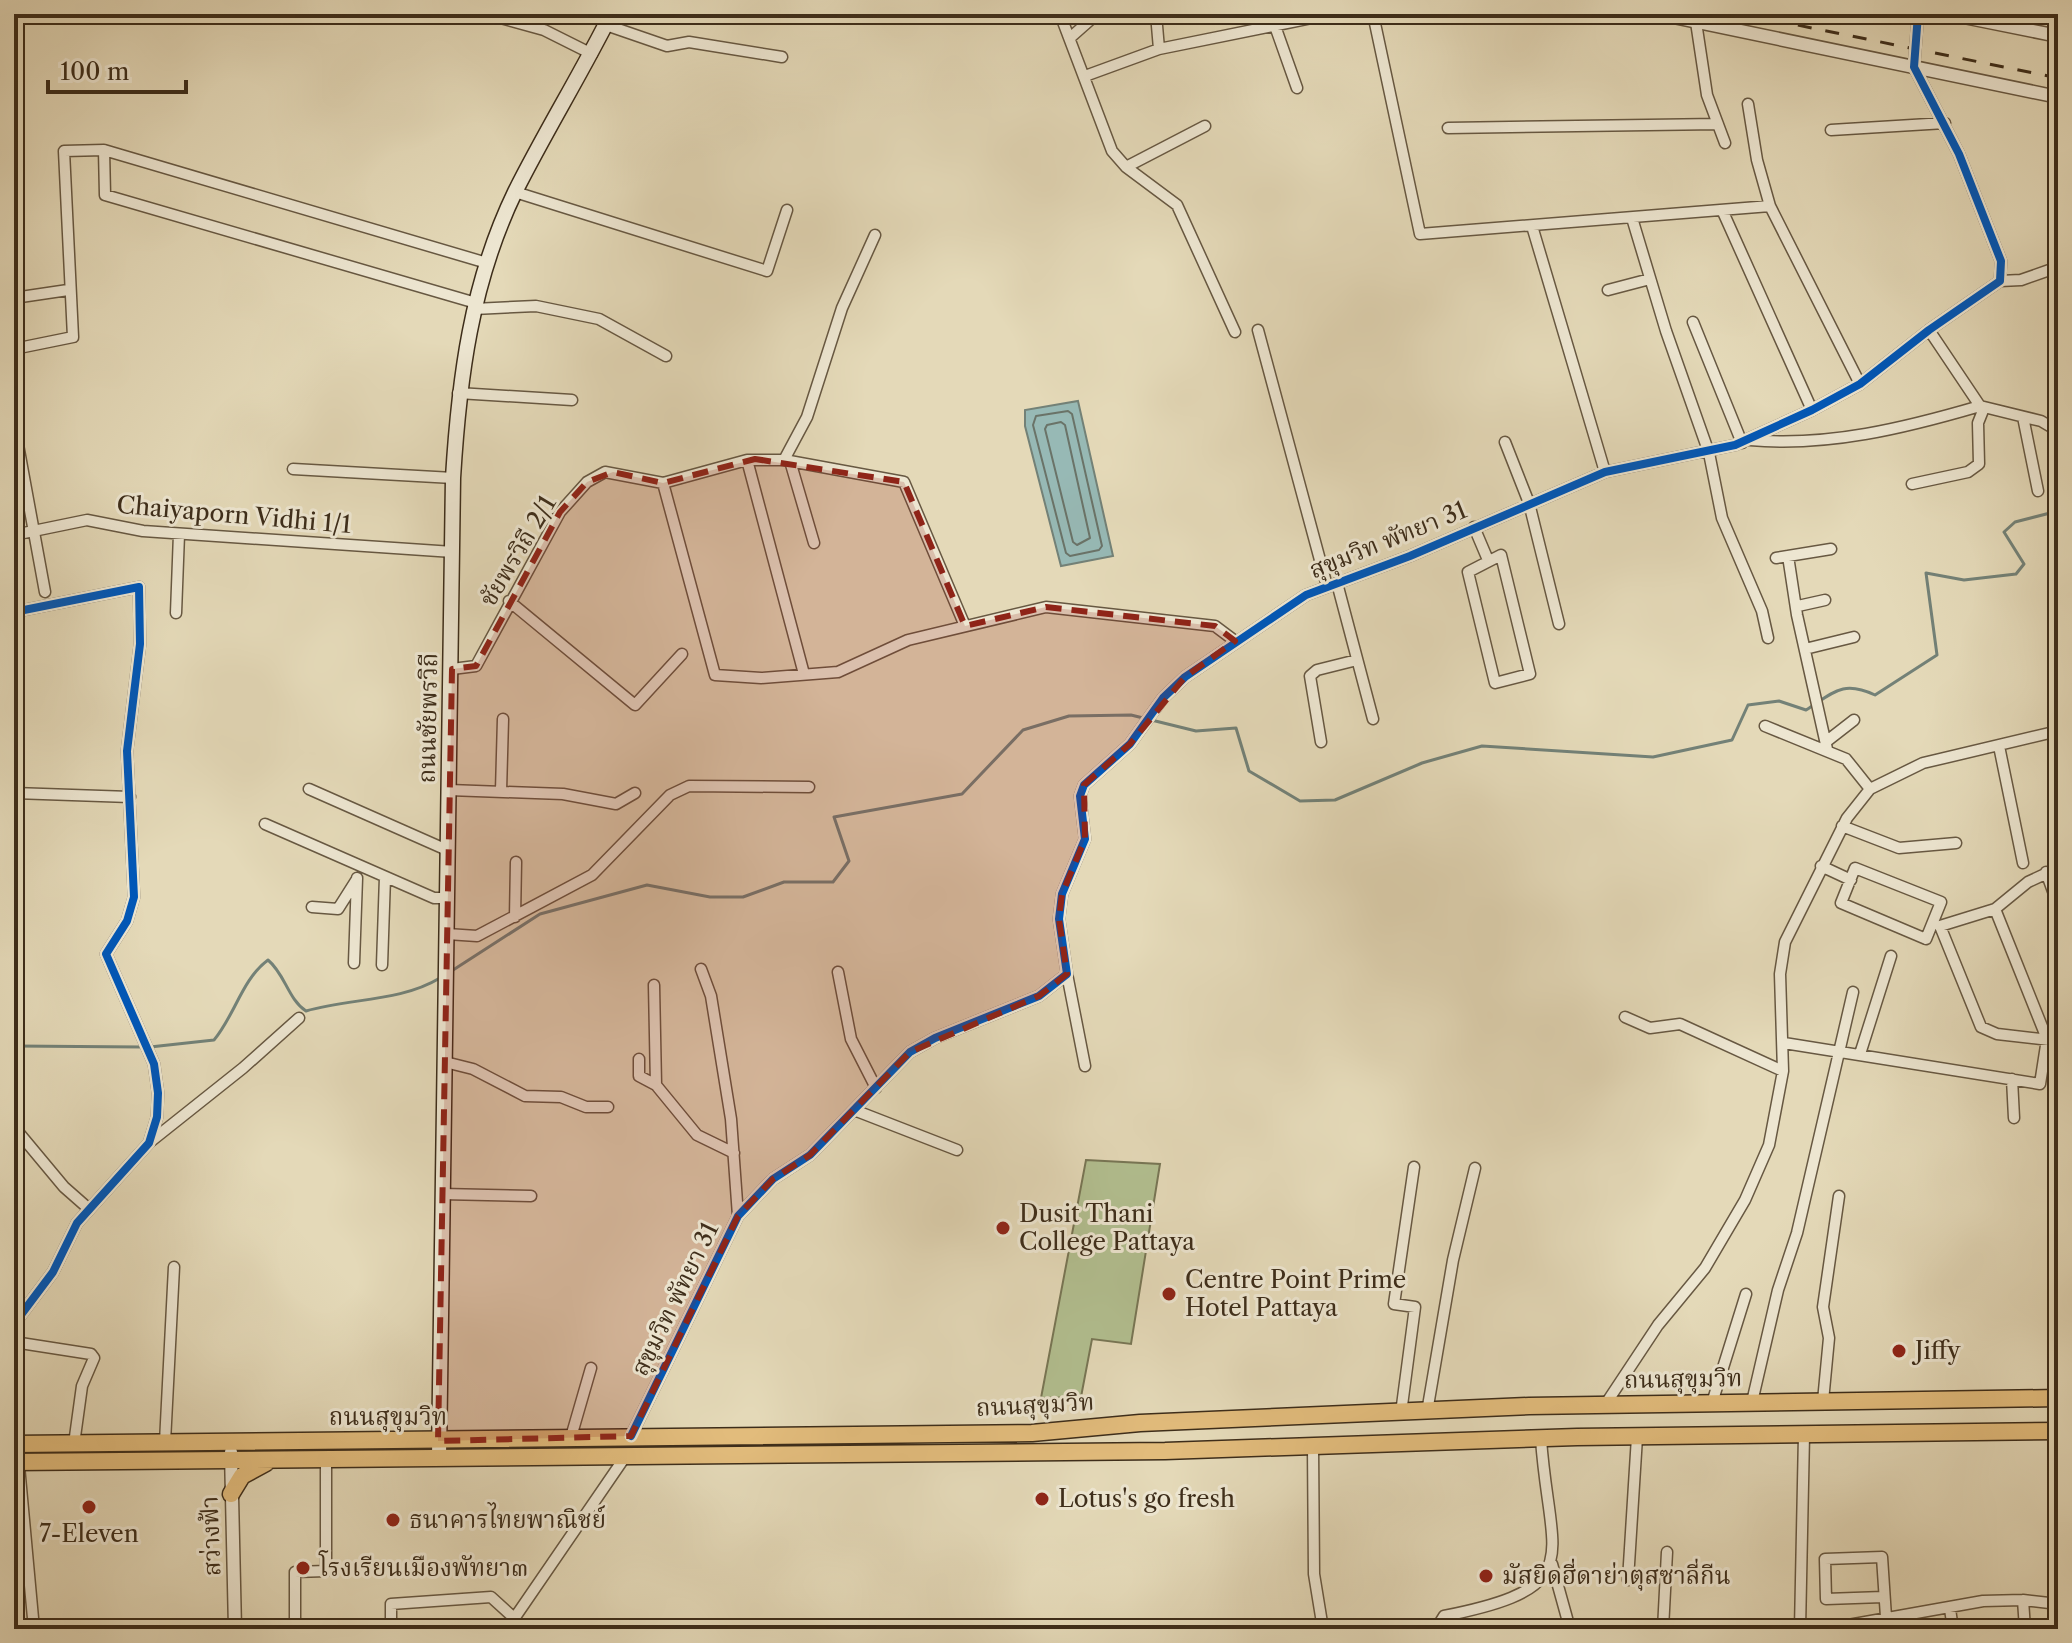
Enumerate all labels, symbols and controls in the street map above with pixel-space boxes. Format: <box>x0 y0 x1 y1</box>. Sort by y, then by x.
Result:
scale bar <box>48 44 186 94</box>
text: 100 m <box>60 57 129 86</box>
street label: Chaiyaporn Vidhi 1/1 <box>115 490 353 539</box>
street label: ชัยพรวิถี 2/1 <box>473 490 562 611</box>
street label: สุขุมวิท พัทยา 31 <box>1305 495 1471 585</box>
street label: ถนนชัยพรวิถี <box>412 652 443 784</box>
place label: Dusit Thani College Pattaya <box>1019 1199 1195 1256</box>
street label: สุขุมวิท พัทยา 31 <box>625 1217 725 1381</box>
marker: Dusit Thani College Pattaya <box>994 1219 1012 1237</box>
place label: Centre Point Prime Hotel Pattaya <box>1185 1265 1406 1322</box>
marker: Centre Point Prime Hotel Pattaya <box>1160 1285 1178 1303</box>
place label: Jiffy <box>1911 1336 1961 1365</box>
marker: Jiffy <box>1890 1342 1908 1360</box>
street label: ถนนสุขุมวิท <box>1624 1363 1742 1395</box>
street label: ถนนสุขุมวิท <box>975 1387 1095 1423</box>
street label: ถนนสุขุมวิท <box>329 1402 447 1432</box>
place label: Lotus's go fresh <box>1058 1484 1235 1513</box>
marker: Lotus's go fresh <box>1033 1490 1051 1508</box>
street label: สว่างฟ้า <box>195 1496 226 1577</box>
marker: 7-Eleven <box>80 1498 98 1516</box>
place label: ธนาคารไทยพาณิชย์ <box>409 1502 606 1534</box>
marker: ธนาคารไทยพาณิชย์ <box>384 1511 402 1529</box>
place label: 7-Eleven <box>39 1519 139 1548</box>
place label: โรงเรียนเมืองพัทยา๓ <box>318 1550 528 1582</box>
place label: มัสยิดฮี่ดาย่าตุสซาลี่กีน <box>1502 1558 1731 1591</box>
marker: โรงเรียนเมืองพัทยา๓ <box>294 1559 312 1577</box>
marker: มัสยิดฮี่ดาย่าตุสซาลี่กีน <box>1477 1567 1495 1585</box>

